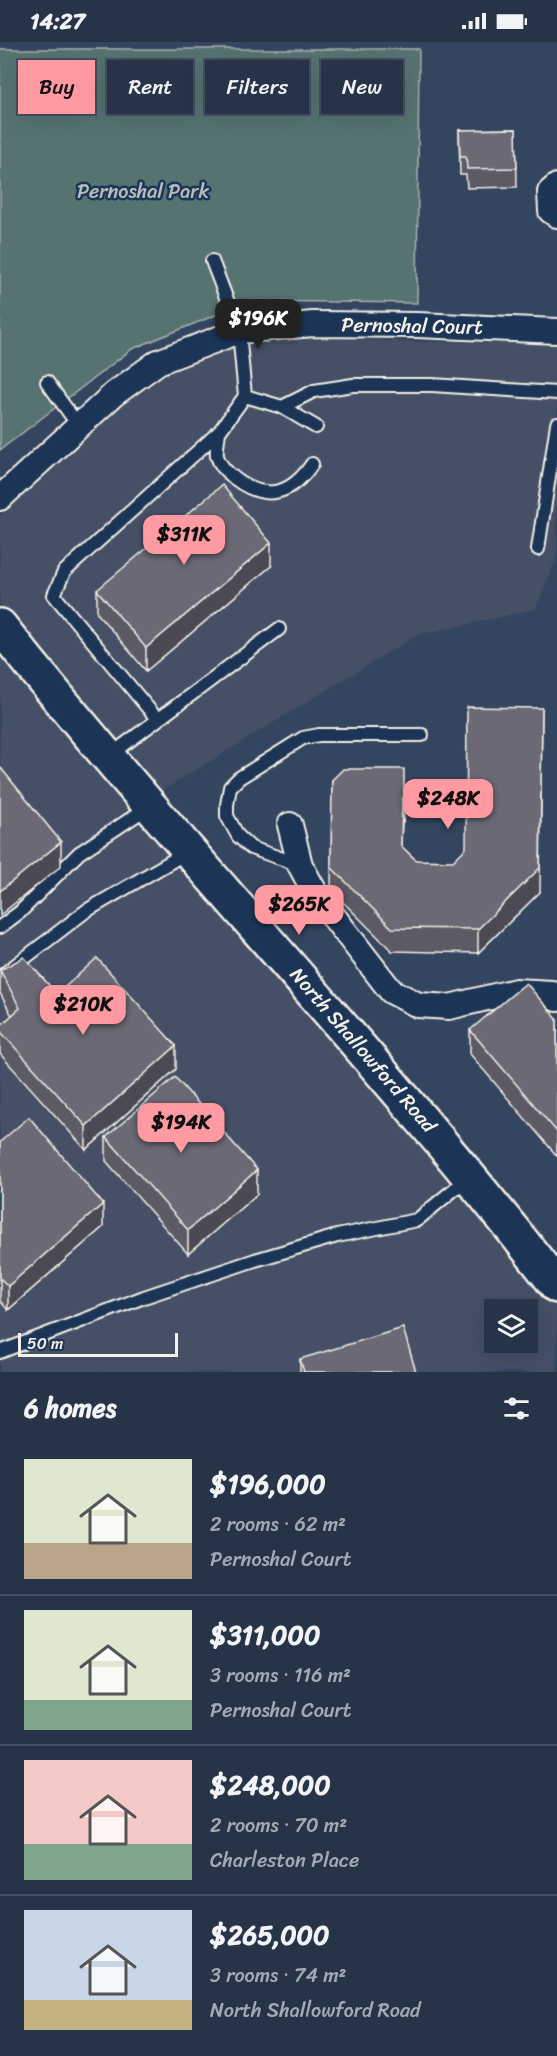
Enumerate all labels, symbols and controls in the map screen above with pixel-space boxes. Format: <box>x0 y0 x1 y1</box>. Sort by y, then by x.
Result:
text: 14:27 <box>30 2 85 41</box>
chip: Buy <box>18 60 95 114</box>
chip: Rent <box>107 60 193 114</box>
chip: Filters <box>205 60 309 114</box>
chip: New <box>321 60 403 114</box>
park label: Pernoshal Park <box>77 174 209 209</box>
pin: $196K <box>216 299 300 350</box>
text: $196K <box>229 301 287 336</box>
street label: Pernoshal Court <box>341 307 483 345</box>
pin: $311K <box>142 515 226 566</box>
text: $311K <box>157 517 211 552</box>
pin: $248K <box>406 779 490 830</box>
text: $248K <box>417 781 479 816</box>
pin: $265K <box>257 885 341 936</box>
text: $265K <box>269 887 329 922</box>
street label: North Shallowford Road <box>281 959 446 1142</box>
pin: $210K <box>41 985 125 1036</box>
text: $210K <box>54 987 112 1022</box>
pin: $194K <box>139 1103 223 1154</box>
text: $194K <box>152 1105 210 1140</box>
map controls <box>484 1299 538 1353</box>
button: layers <box>484 1299 538 1353</box>
text: 50 m <box>27 1329 63 1358</box>
scale bar <box>18 1330 178 1358</box>
text: 6 homes <box>24 1385 116 1431</box>
icon: filters <box>500 1392 533 1425</box>
text: $196,000 <box>210 1461 326 1507</box>
icon: home <box>72 1483 144 1555</box>
text: 2 rooms · 62 m² <box>210 1507 346 1542</box>
text: Pernoshal Court <box>210 1542 351 1577</box>
text: $311,000 <box>210 1612 320 1658</box>
icon: home <box>72 1634 144 1706</box>
text: 3 rooms · 116 m² <box>210 1658 351 1693</box>
text: Pernoshal Court <box>210 1693 351 1728</box>
text: $248,000 <box>210 1762 331 1808</box>
icon: home <box>72 1784 144 1856</box>
text: 2 rooms · 70 m² <box>210 1808 347 1843</box>
text: Charleston Place <box>210 1843 359 1878</box>
text: $265,000 <box>210 1912 329 1958</box>
icon: home <box>72 1934 144 2006</box>
text: 3 rooms · 74 m² <box>210 1958 346 1993</box>
text: North Shallowford Road <box>210 1993 421 2028</box>

